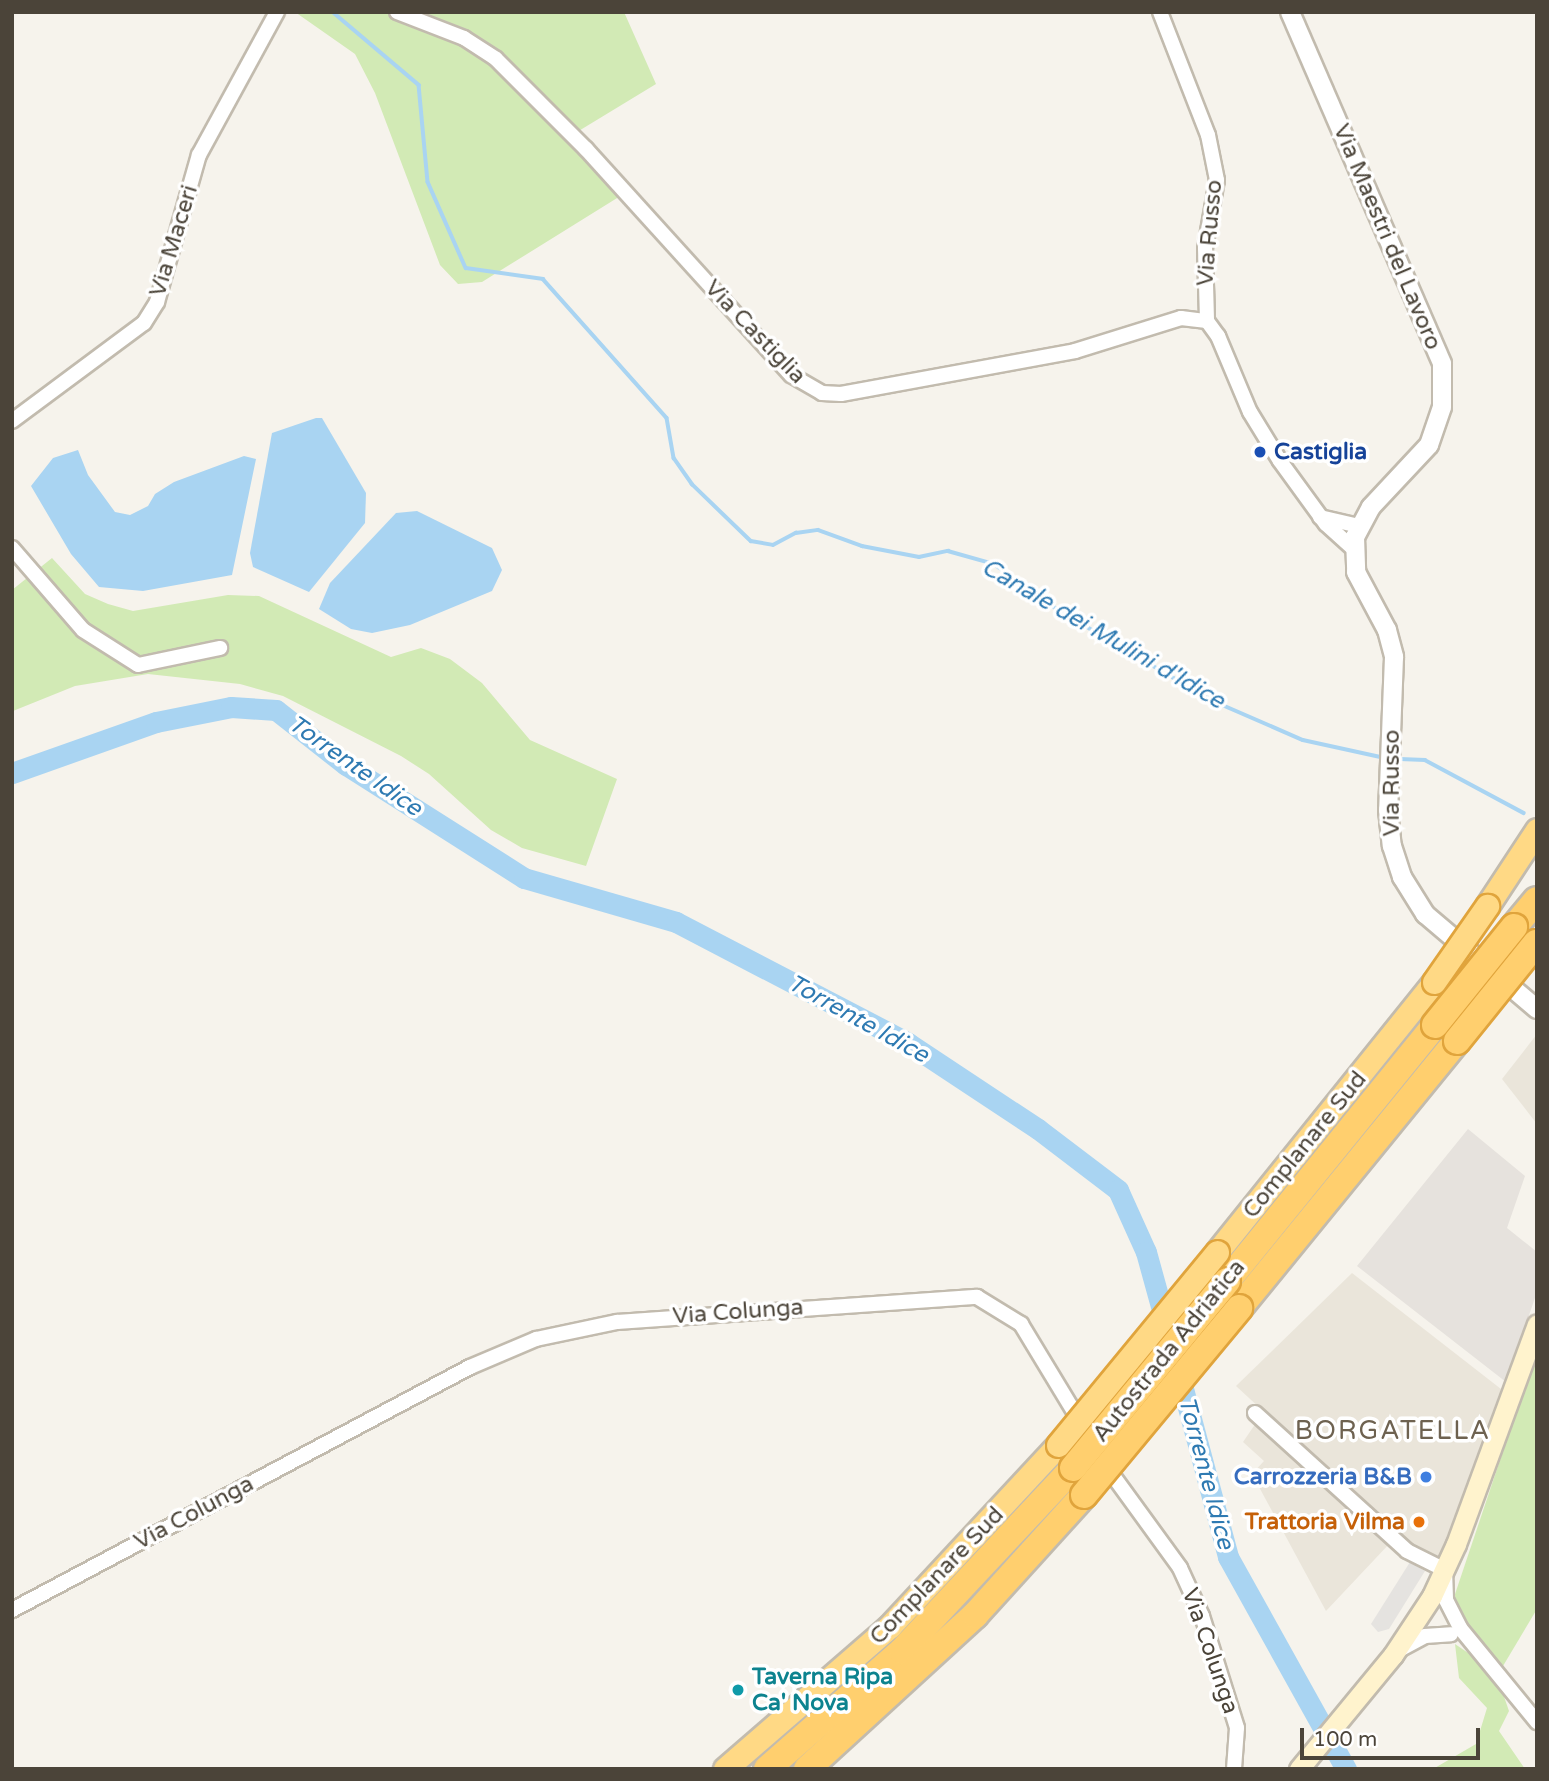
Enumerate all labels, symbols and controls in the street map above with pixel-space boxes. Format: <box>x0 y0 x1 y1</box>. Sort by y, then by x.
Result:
street label: Via Maestri del Lavoro <box>1327 120 1447 354</box>
street label: Via Russo <box>1192 179 1228 287</box>
street label: Via Maceri <box>144 182 204 300</box>
street label: Via Castiglia <box>699 274 811 390</box>
place label: Castiglia <box>1274 438 1367 466</box>
marker: Castiglia <box>1252 444 1268 460</box>
water label: Canale dei Mulini d'Idice <box>976 553 1230 715</box>
water label: Torrente Idice <box>283 709 427 823</box>
street label: Via Russo <box>1378 730 1406 836</box>
water label: Torrente Idice <box>783 969 933 1069</box>
street label: Complanare Sud <box>1237 1066 1373 1224</box>
street label: Autostrada Adriatica <box>1087 1254 1251 1448</box>
street label: Via Colunga <box>672 1294 804 1330</box>
water label: Torrente Idice <box>1172 1394 1240 1552</box>
district label: BORGATELLA <box>1296 1415 1490 1447</box>
place label: Carrozzeria B&B <box>1234 1463 1412 1491</box>
marker: Carrozzeria B&B <box>1418 1469 1434 1485</box>
street label: Via Colunga <box>130 1470 258 1556</box>
street label: Complanare Sud <box>864 1501 1010 1651</box>
place label: Trattoria Vilma <box>1245 1508 1405 1536</box>
marker: Trattoria Vilma <box>1411 1514 1427 1530</box>
street label: Via Colunga <box>1176 1585 1244 1717</box>
place label: Taverna Ripa Ca' Nova <box>752 1663 893 1717</box>
marker: Taverna Ripa Ca' Nova <box>730 1682 746 1698</box>
scale bar <box>1304 1714 1484 1758</box>
text: 100 m <box>1313 1727 1377 1752</box>

